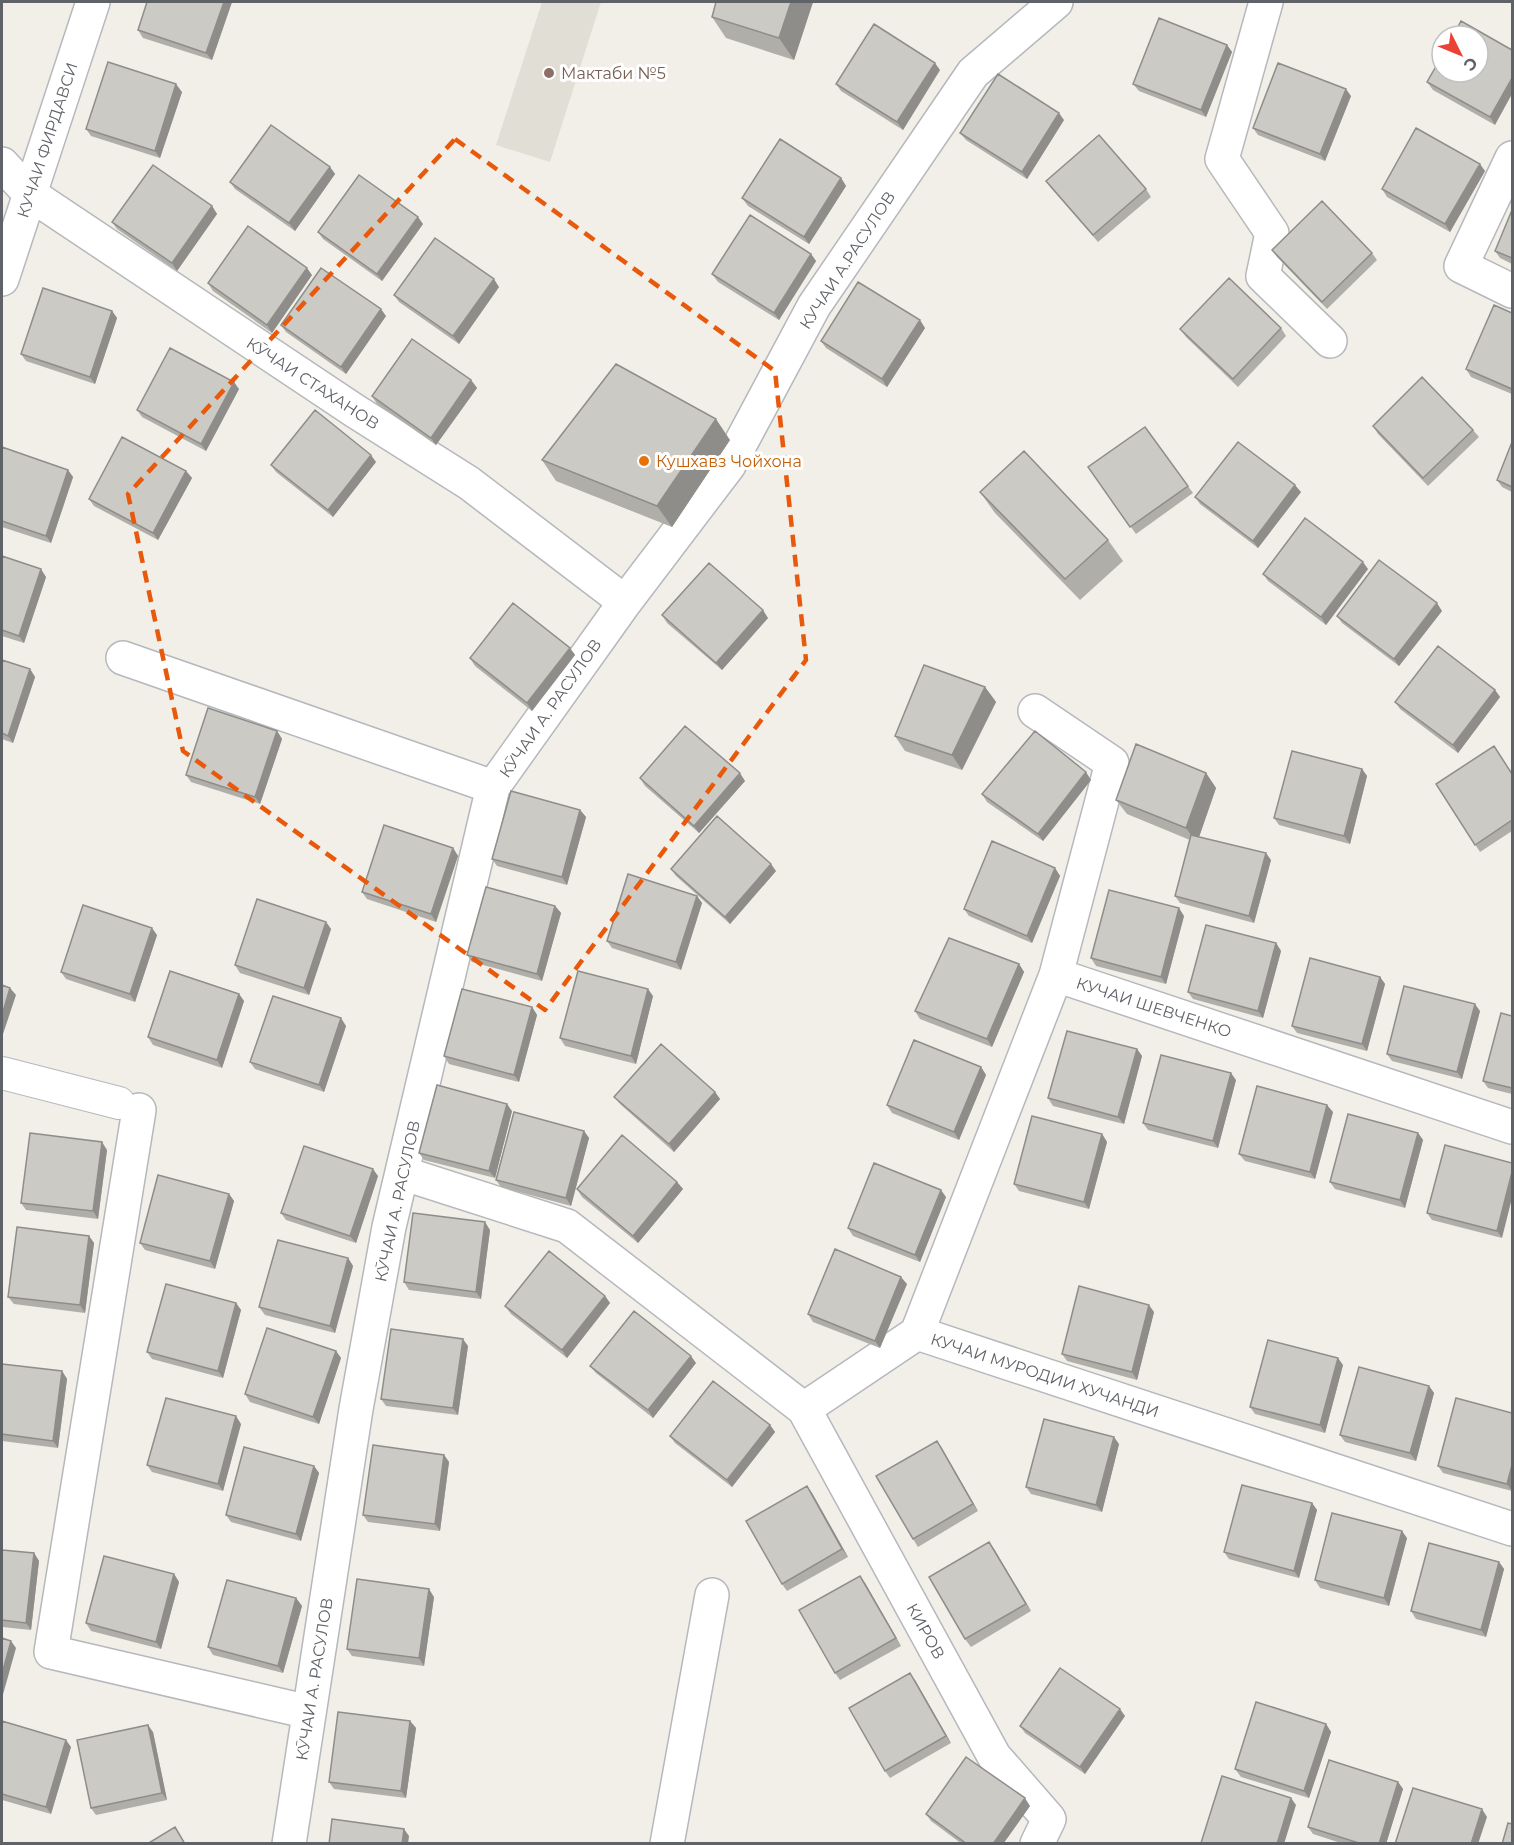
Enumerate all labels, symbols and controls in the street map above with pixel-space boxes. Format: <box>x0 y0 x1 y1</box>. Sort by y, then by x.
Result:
north arrow <box>1430 24 1490 84</box>
text: С <box>1459 53 1482 75</box>
street label: КУЧАИ ФИРДАВСИ <box>13 60 82 220</box>
place label: Мактаби №5 <box>561 64 666 83</box>
marker: Мактаби №5 <box>542 66 556 80</box>
street label: КУЧАИ А.РАСУЛОВ <box>796 188 899 333</box>
street label: КӮЧАИ СТАХАНОВ <box>243 333 383 433</box>
place label: Кушхавз Чойхона <box>656 452 802 471</box>
marker: Кушхавз Чойхона <box>637 454 651 468</box>
street label: КӮЧАИ А. РАСУЛОВ <box>495 635 605 781</box>
street label: КУЧАИ ШЕВЧЕНКО <box>1074 973 1234 1042</box>
street label: КӮЧАИ А. РАСУЛОВ <box>371 1119 424 1284</box>
street label: КУЧАИ МУРОДИИ ХУЧАНДИ <box>928 1329 1162 1421</box>
street label: КӮЧАИ А. РАСУЛОВ <box>292 1596 337 1762</box>
street label: КИРОВ <box>902 1600 949 1663</box>

